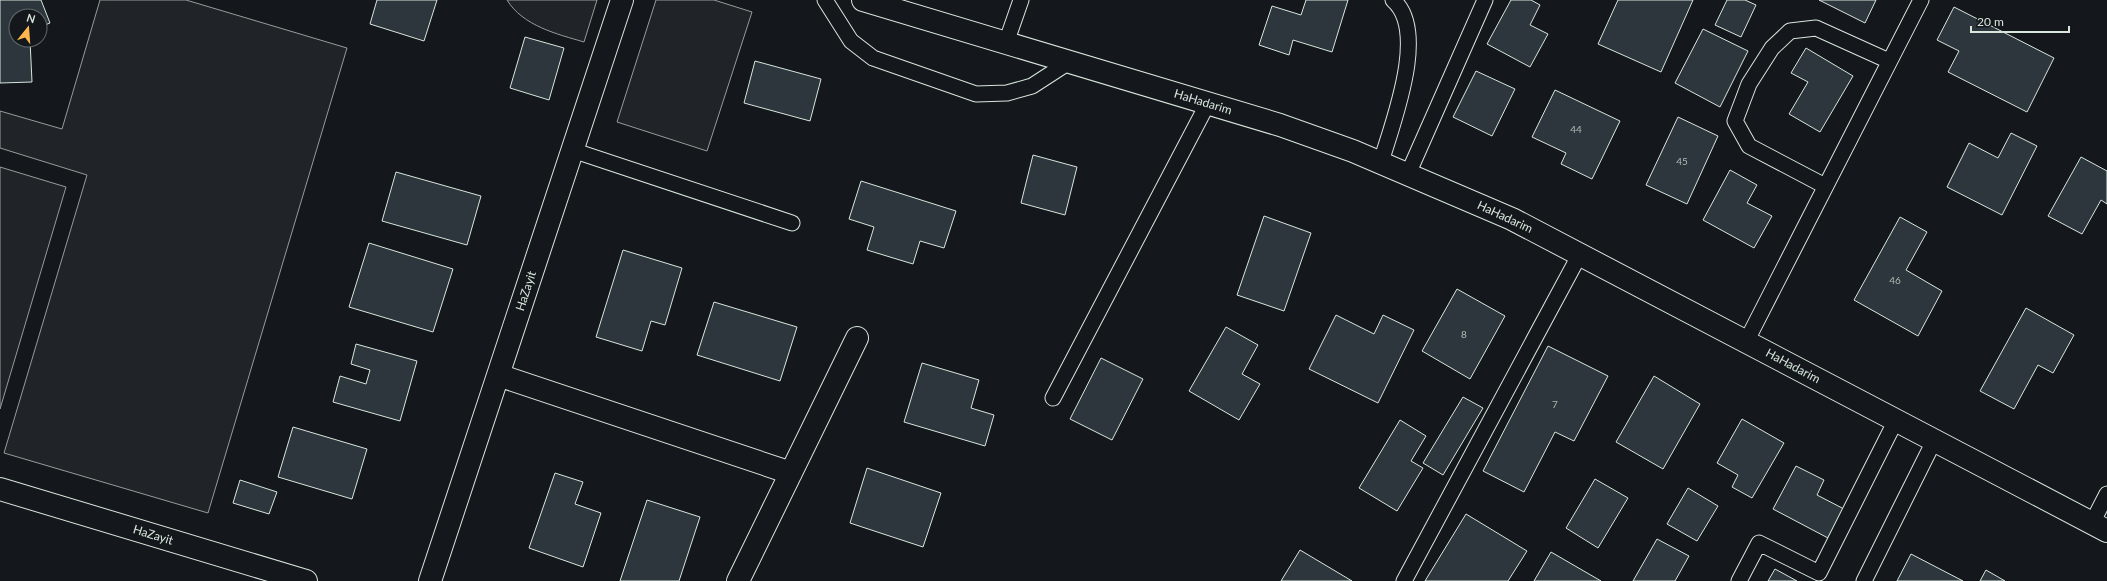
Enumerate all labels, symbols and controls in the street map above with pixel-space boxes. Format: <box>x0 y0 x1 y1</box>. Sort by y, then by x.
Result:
north arrow <box>8 8 48 48</box>
scale bar <box>1971 8 2069 34</box>
text: N <box>25 11 37 25</box>
text: 20 m <box>1977 14 2004 29</box>
street label: HaHadarim <box>1172 86 1234 117</box>
house number: 44 <box>1570 123 1582 135</box>
house number: 45 <box>1676 155 1688 167</box>
street label: HaHadarim <box>1475 197 1535 236</box>
street label: HaZayit <box>512 268 539 313</box>
house number: 46 <box>1889 274 1901 286</box>
house number: 8 <box>1461 328 1467 340</box>
street label: HaHadarim <box>1763 345 1823 386</box>
house number: 7 <box>1552 398 1558 410</box>
street label: HaZayit <box>131 521 176 548</box>

